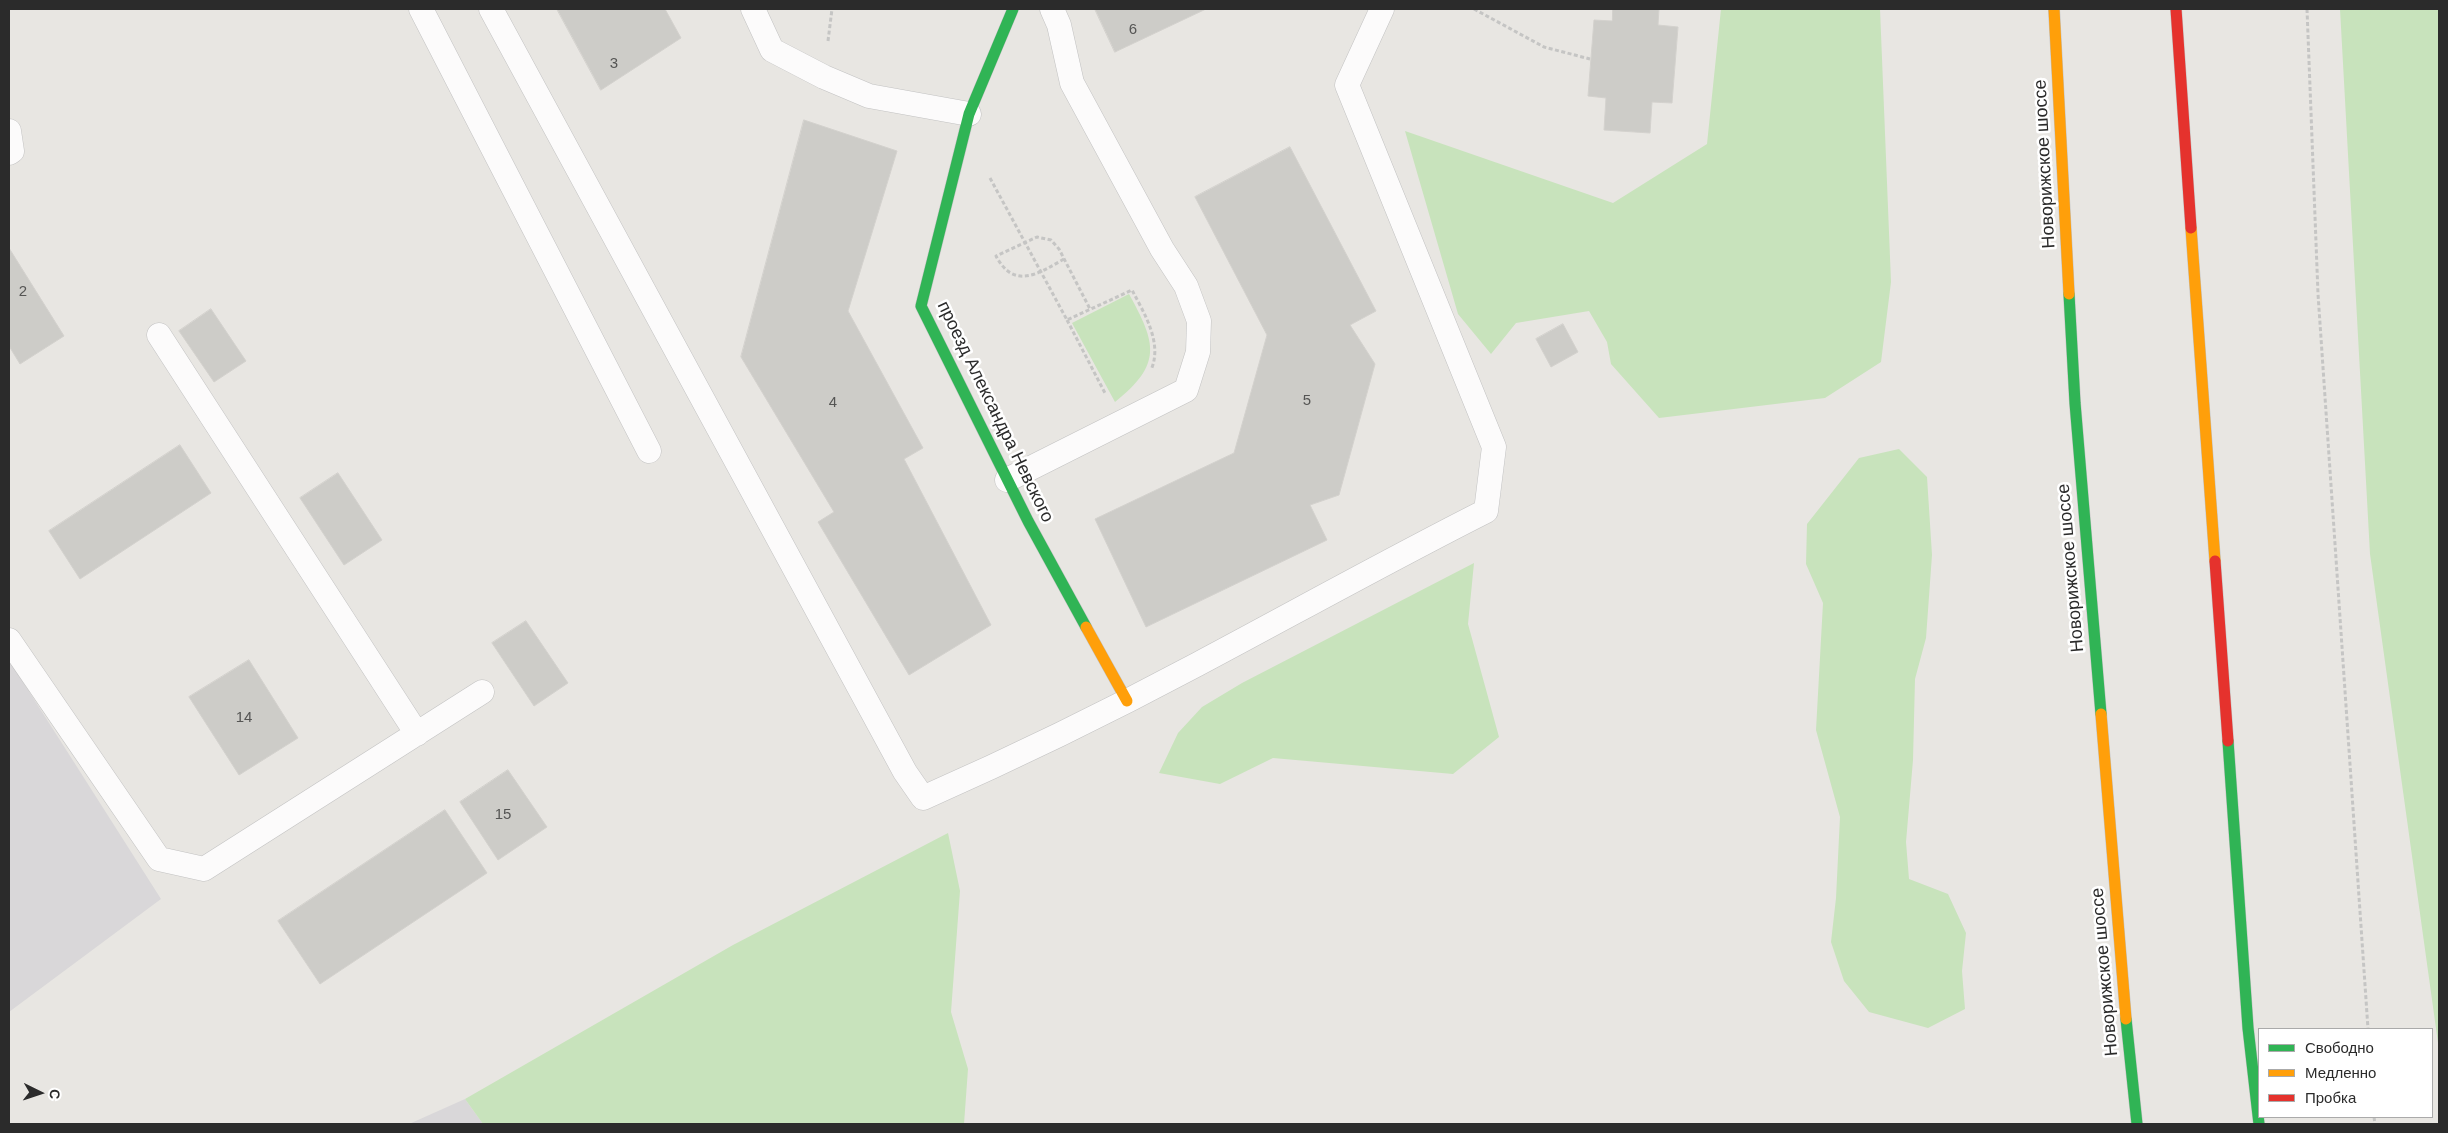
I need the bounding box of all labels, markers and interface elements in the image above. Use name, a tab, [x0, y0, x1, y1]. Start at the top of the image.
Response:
house number: 6	[1129, 21, 1137, 39]
house number: 3	[610, 55, 618, 73]
street label: Новорижское шоссе	[2030, 79, 2060, 249]
house number: 2	[19, 283, 27, 301]
street label: проезд Александра Невского	[932, 298, 1058, 526]
house number: 5	[1303, 392, 1311, 410]
house number: 4	[829, 394, 837, 412]
street label: Новорижское шоссе	[2053, 483, 2089, 653]
house number: 14	[236, 709, 252, 727]
house number: 15	[495, 806, 511, 824]
street label: Новорижское шоссе	[2087, 887, 2123, 1057]
legend	[2258, 1028, 2433, 1118]
text: Свободно	[2305, 1039, 2374, 1056]
text: Медленно	[2305, 1064, 2376, 1081]
north arrow	[15, 1068, 65, 1118]
text: С	[47, 1088, 63, 1100]
text: Пробка	[2305, 1089, 2356, 1106]

